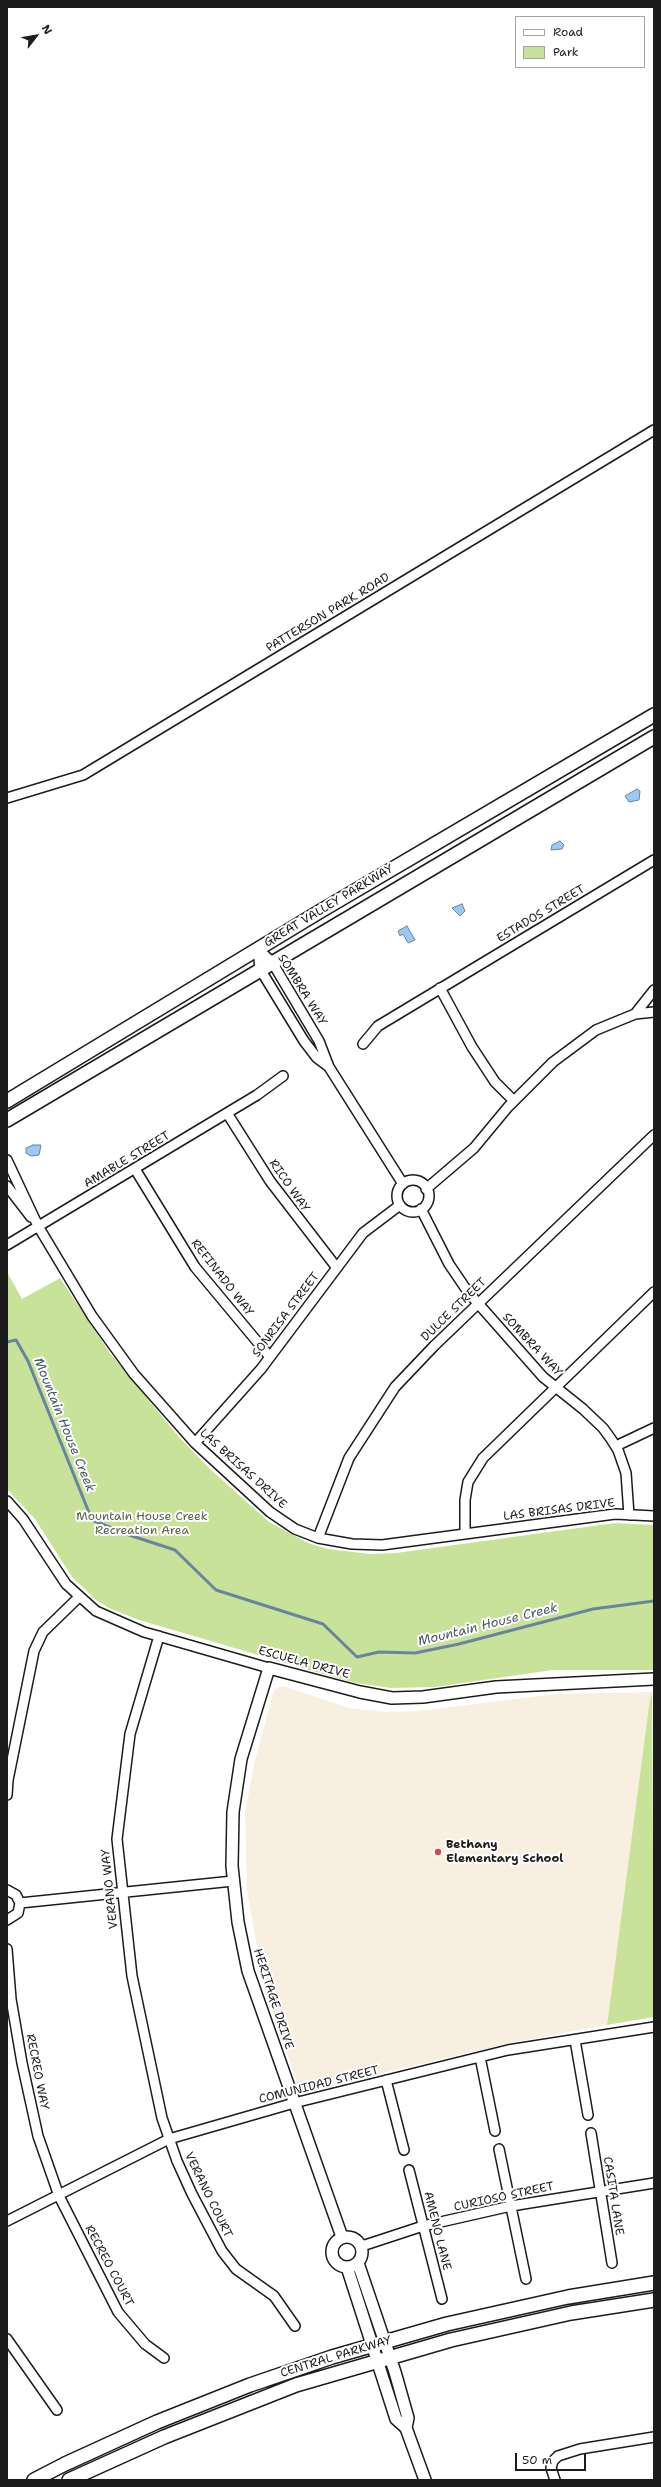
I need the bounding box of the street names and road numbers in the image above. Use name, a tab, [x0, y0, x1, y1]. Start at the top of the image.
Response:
street label: PATTERSON PARK ROAD	[264, 570, 392, 656]
street label: GREAT VALLEY PARKWAY	[262, 862, 396, 950]
street label: ESTADOS STREET	[494, 882, 588, 946]
street label: SOMBRA WAY	[274, 952, 330, 1028]
street label: AMABLE STREET	[81, 1129, 173, 1191]
street label: RICO WAY	[266, 1157, 312, 1215]
street label: REFINADO WAY	[188, 1237, 256, 1319]
street label: SONRISA STREET	[249, 1270, 323, 1360]
street label: DULCE STREET	[418, 1275, 490, 1345]
street label: SOMBRA WAY	[499, 1310, 565, 1380]
street label: LAS BRISAS DRIVE	[196, 1426, 290, 1512]
street label: LAS BRISAS DRIVE	[502, 1496, 616, 1524]
street label: ESCUELA DRIVE	[257, 1644, 351, 1682]
street label: VERANO WAY	[99, 1848, 121, 1930]
street label: HERITAGE DRIVE	[250, 1947, 296, 2051]
street label: RECREO WAY	[23, 2033, 51, 2111]
street label: COMUNIDAD STREET	[257, 2063, 381, 2107]
street label: VERANO COURT	[181, 2150, 235, 2240]
street label: CASITA LANE	[600, 2156, 626, 2236]
street label: CURIOSO STREET	[453, 2179, 555, 2215]
street label: AMENO LANE	[420, 2190, 454, 2272]
street label: RECREO COURT	[82, 2223, 136, 2309]
street label: CENTRAL PARKWAY	[279, 2333, 393, 2381]

